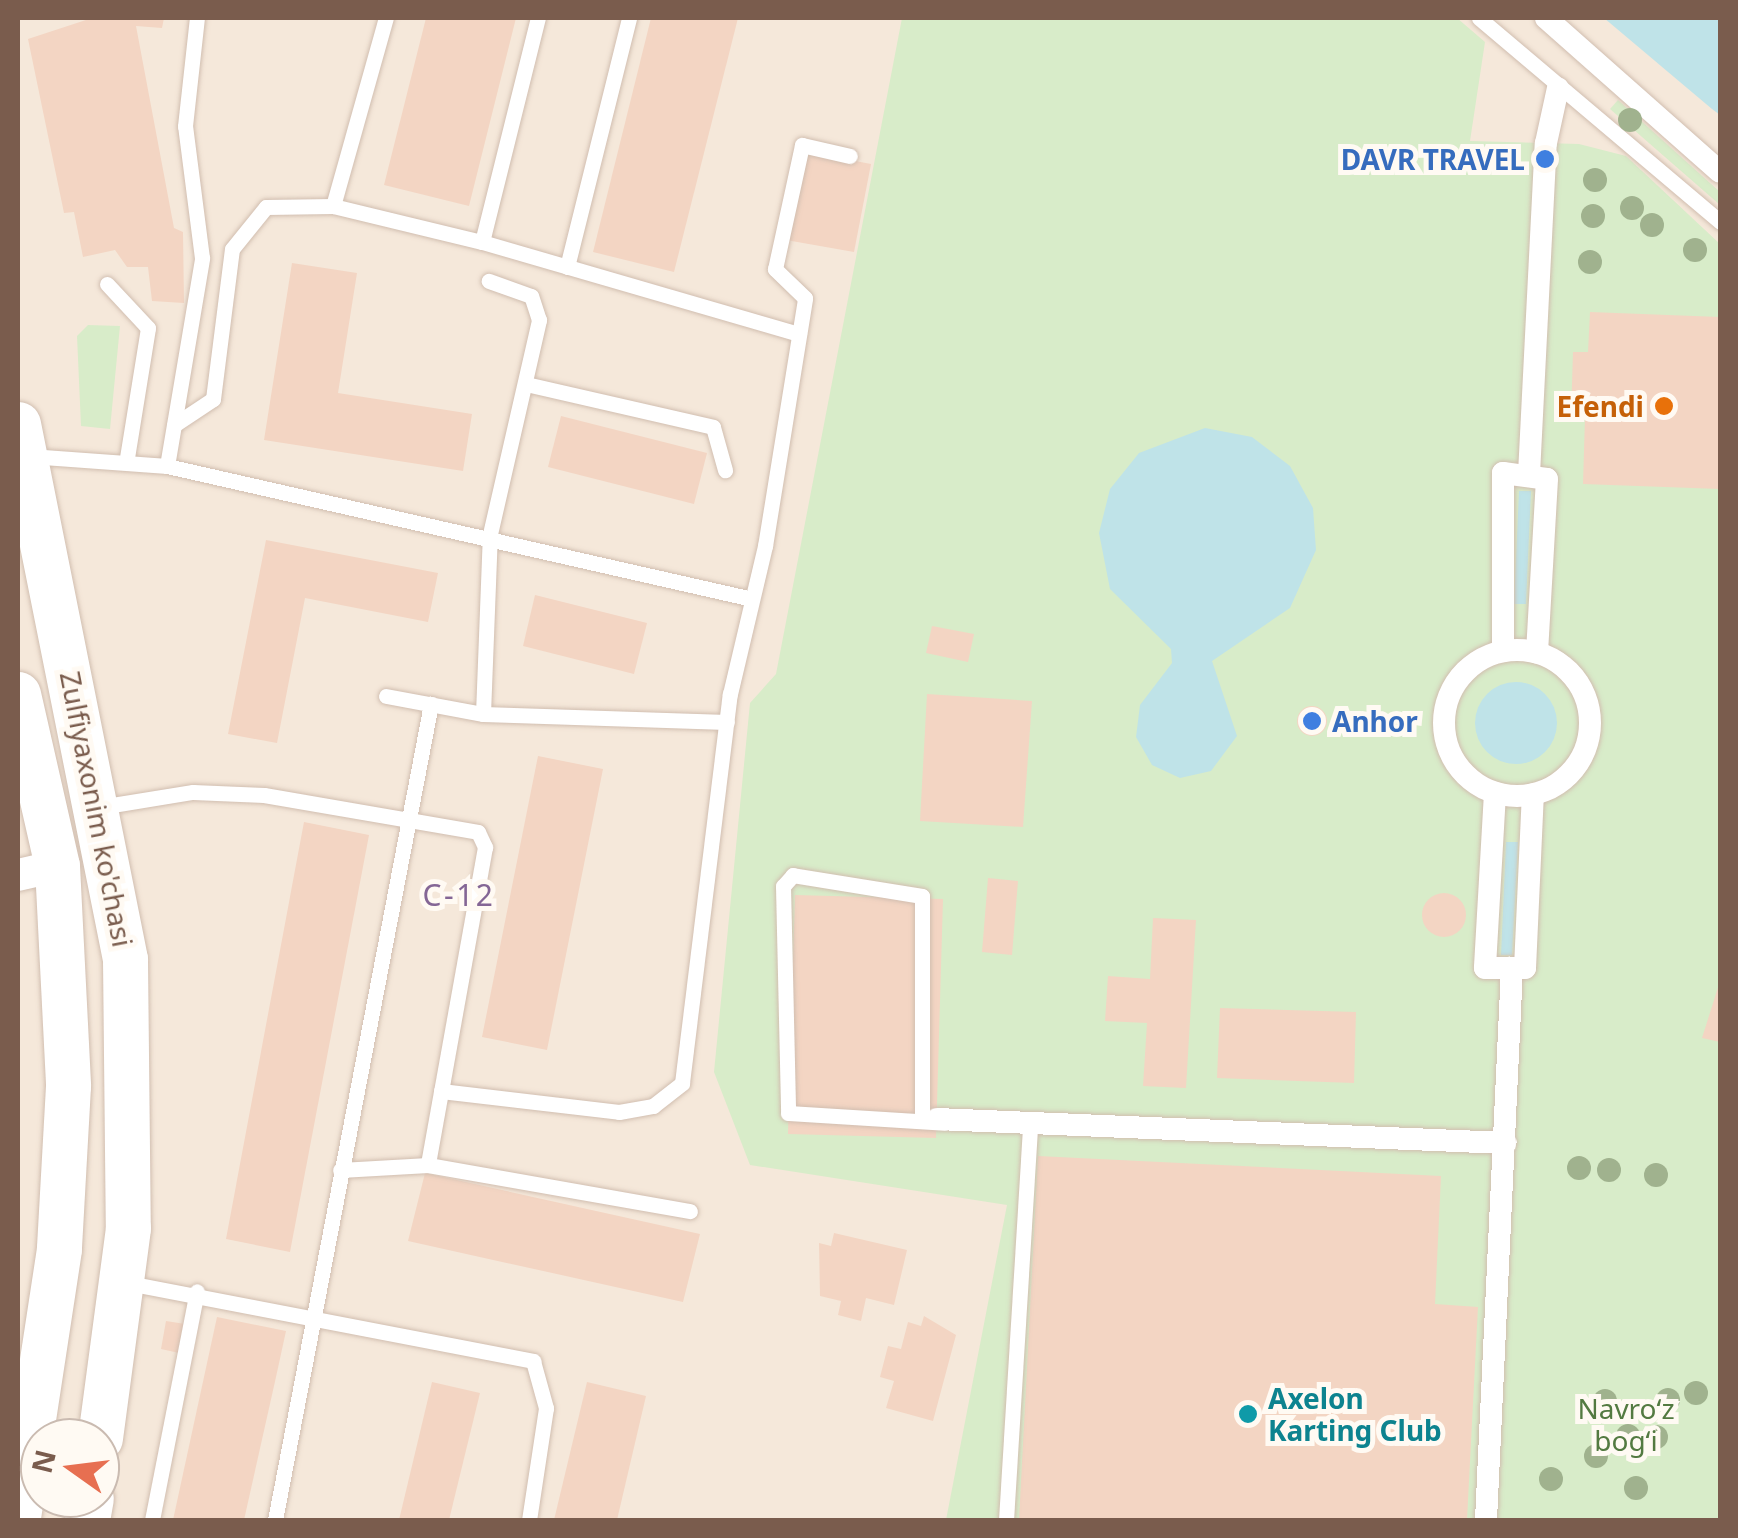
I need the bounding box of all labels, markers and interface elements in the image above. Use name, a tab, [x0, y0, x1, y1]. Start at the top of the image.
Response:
place label: DAVR TRAVEL	[1341, 142, 1525, 176]
marker: DAVR TRAVEL	[1534, 148, 1556, 170]
place label: Efendi	[1557, 389, 1644, 423]
marker: Efendi	[1653, 395, 1675, 417]
street label: Zulfiyaxonim ko'chasi	[54, 668, 140, 950]
place label: Anhor	[1332, 704, 1418, 738]
marker: Anhor	[1301, 710, 1323, 732]
district label: C-12	[423, 877, 495, 913]
place label: Axelon Karting Club	[1268, 1381, 1442, 1447]
park label: Navroʻz bogʻi	[1577, 1391, 1675, 1457]
marker: Axelon Karting Club	[1237, 1403, 1259, 1425]
north arrow	[20, 1418, 120, 1518]
text: N	[22, 1446, 64, 1477]

